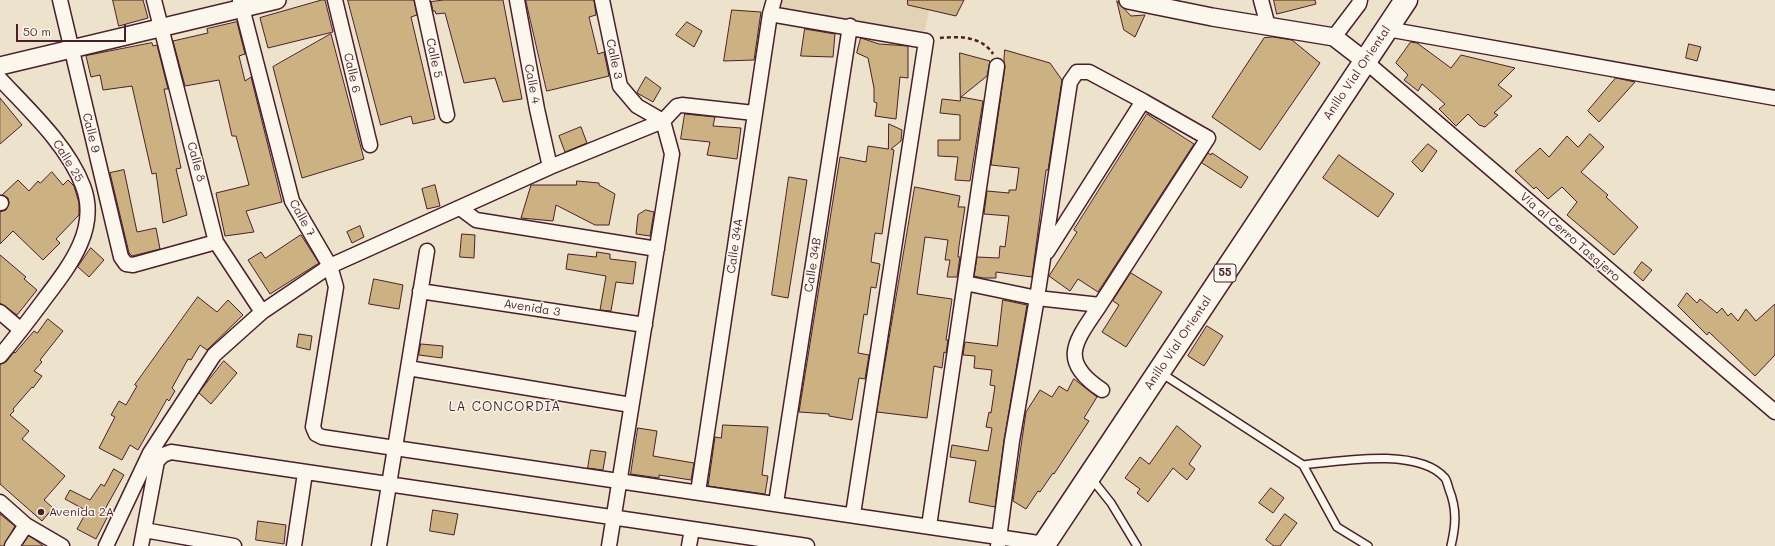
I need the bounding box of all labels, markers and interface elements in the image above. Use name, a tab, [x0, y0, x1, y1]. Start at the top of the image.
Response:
scale bar	[18, 16, 128, 42]
text: 50 m	[23, 23, 51, 39]
street label: Anillo Vial Oriental	[1320, 23, 1394, 123]
street label: Calle 5	[423, 37, 445, 79]
street label: Calle 3	[603, 38, 625, 80]
street label: Calle 6	[340, 52, 364, 94]
street label: Calle 4	[521, 63, 543, 105]
street label: Calle 9	[79, 112, 103, 154]
street label: Calle 25	[49, 137, 87, 185]
street label: Calle 8	[184, 141, 208, 183]
street label: Vía al Cerro Tasajero	[1517, 190, 1623, 284]
street label: Calle 7	[286, 197, 318, 239]
street label: Calle 34A	[724, 217, 746, 275]
street label: Calle 34B	[802, 237, 824, 293]
road number: 55	[1214, 264, 1236, 282]
street label: Anillo Vial Oriental	[1141, 293, 1215, 393]
street label: Avenida 3	[503, 296, 561, 320]
district label: LA CONCORDIA	[449, 399, 561, 415]
place label: Avenida 2A	[49, 505, 114, 519]
marker: Avenida 2A	[36, 507, 46, 517]

